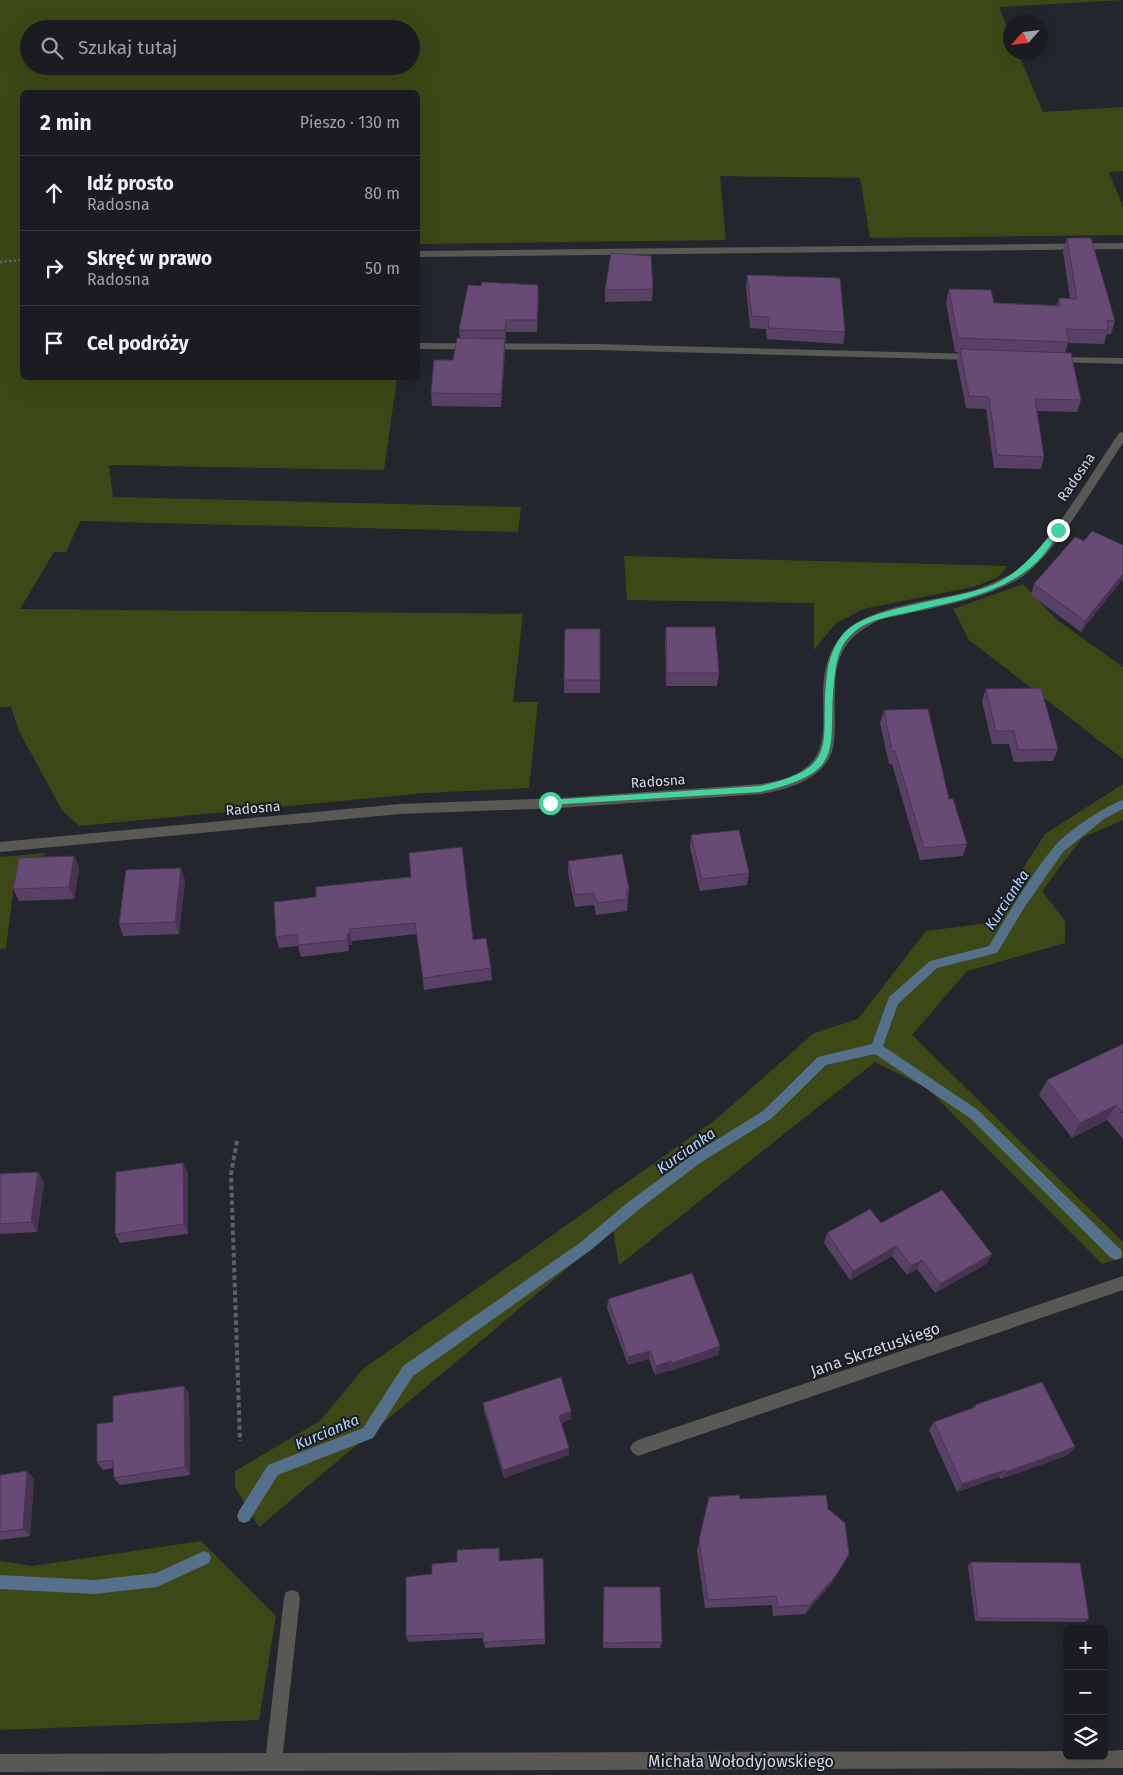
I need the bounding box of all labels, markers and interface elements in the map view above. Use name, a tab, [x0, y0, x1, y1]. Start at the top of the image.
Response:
north arrow	[1003, 15, 1048, 60]
search box	[20, 20, 420, 75]
icon: search	[38, 34, 66, 62]
text: Szukaj tutaj	[78, 36, 177, 59]
text: 2 min	[40, 110, 92, 136]
text: Pieszo · 130 m	[300, 113, 400, 132]
text: Idź prosto	[87, 172, 174, 195]
icon: ahead	[40, 179, 68, 207]
text: 80 m	[364, 184, 400, 203]
text: Radosna	[87, 195, 150, 214]
text: Skręć w prawo	[87, 247, 212, 270]
icon: right	[40, 254, 68, 282]
text: 50 m	[365, 259, 400, 278]
text: Radosna	[87, 270, 150, 289]
icon: arrive	[40, 329, 68, 357]
text: Cel podróży	[87, 332, 189, 355]
street label: Radosna	[1054, 450, 1099, 505]
route end	[1047, 519, 1070, 542]
street label: Radosna	[630, 771, 686, 792]
route start	[539, 792, 562, 815]
street label: Radosna	[225, 798, 281, 819]
water label: Kurcianka	[981, 867, 1033, 933]
water label: Kurcianka	[653, 1124, 719, 1178]
street label: Jana Skrzetuskiego	[808, 1318, 942, 1381]
water label: Kurcianka	[292, 1410, 362, 1454]
map controls	[1063, 1625, 1108, 1760]
button: +	[1063, 1625, 1108, 1670]
button: −	[1063, 1670, 1108, 1715]
button: layers	[1063, 1715, 1108, 1760]
street label: Michała Wołodyjowskiego	[648, 1752, 834, 1771]

